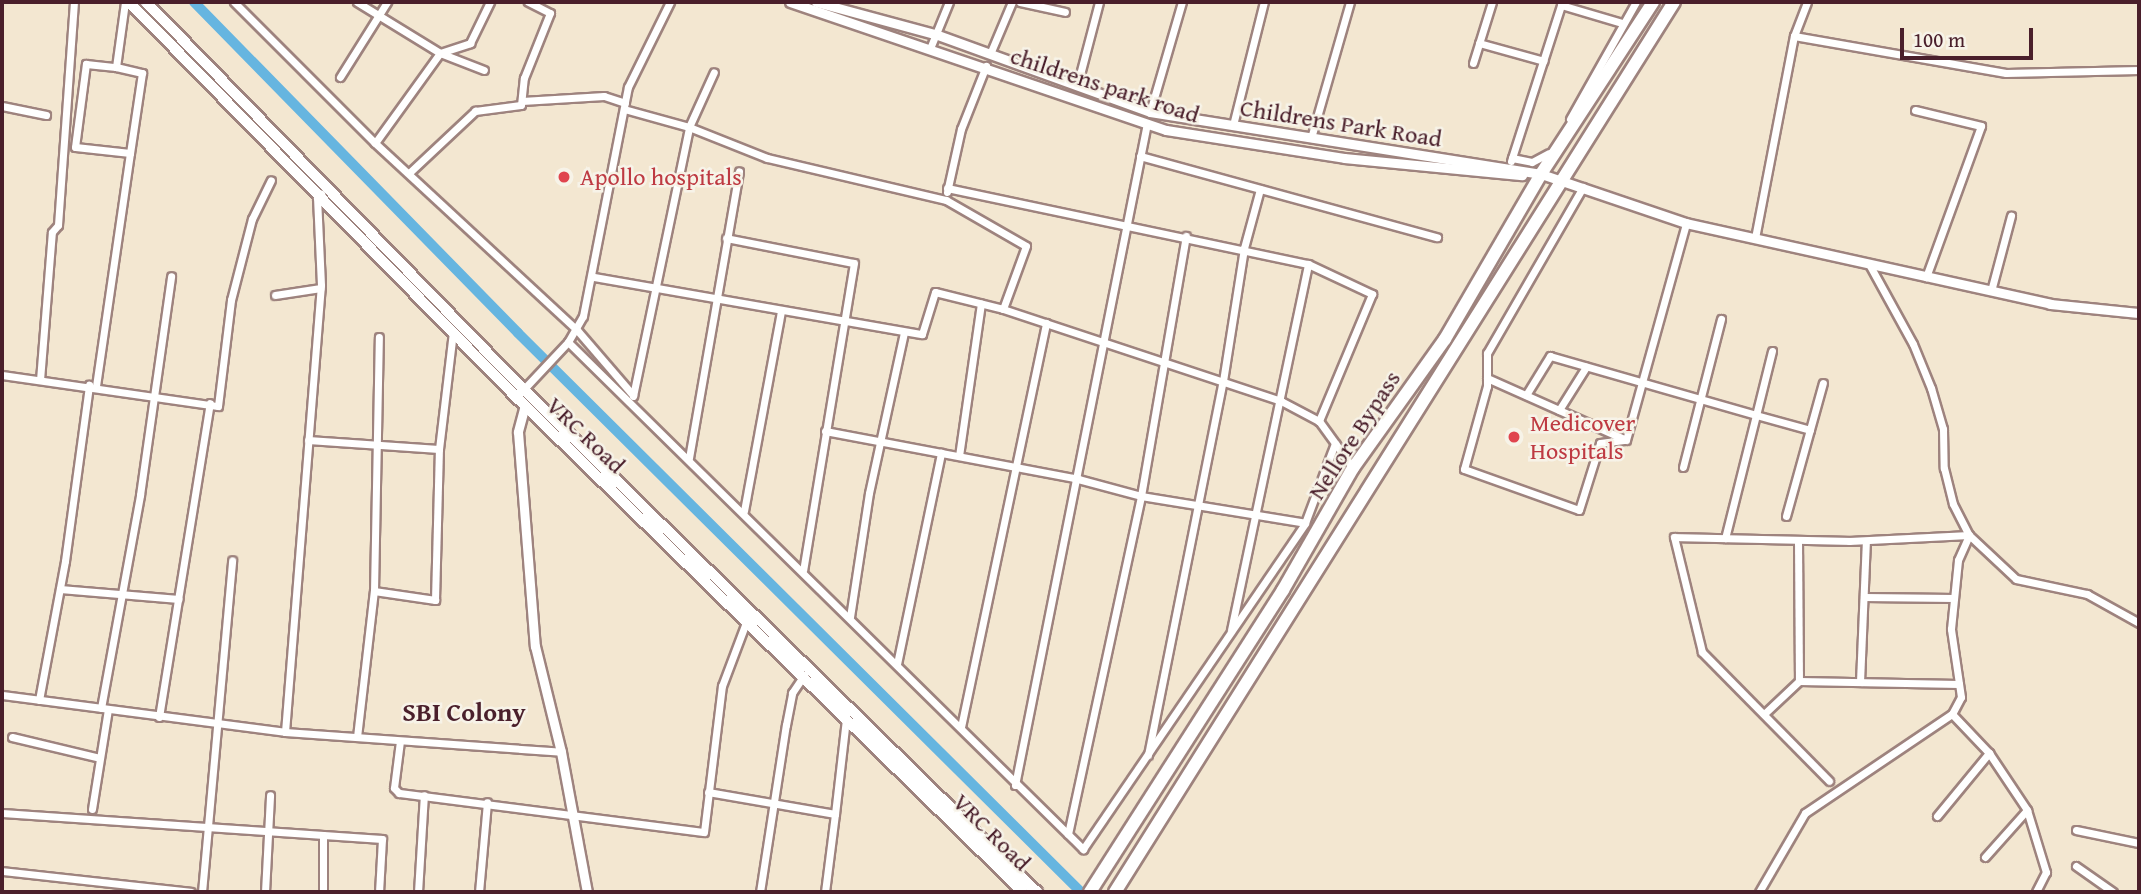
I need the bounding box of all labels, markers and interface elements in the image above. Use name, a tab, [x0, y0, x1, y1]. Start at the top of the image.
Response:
scale bar	[1903, 14, 2036, 58]
text: 100 m	[1913, 24, 1965, 55]
street label: childrens park road	[1007, 41, 1203, 129]
street label: Childrens Park Road	[1238, 93, 1444, 153]
place label: Apollo hospitals	[580, 163, 742, 191]
marker: Apollo hospitals	[554, 167, 574, 187]
street label: Nellore Bypass	[1302, 365, 1406, 505]
street label: VRC Road	[541, 391, 631, 479]
place label: Medicover Hospitals	[1530, 409, 1635, 465]
marker: Medicover Hospitals	[1504, 427, 1524, 447]
district label: SBI Colony	[402, 696, 526, 728]
street label: VRC Road	[947, 787, 1037, 877]

